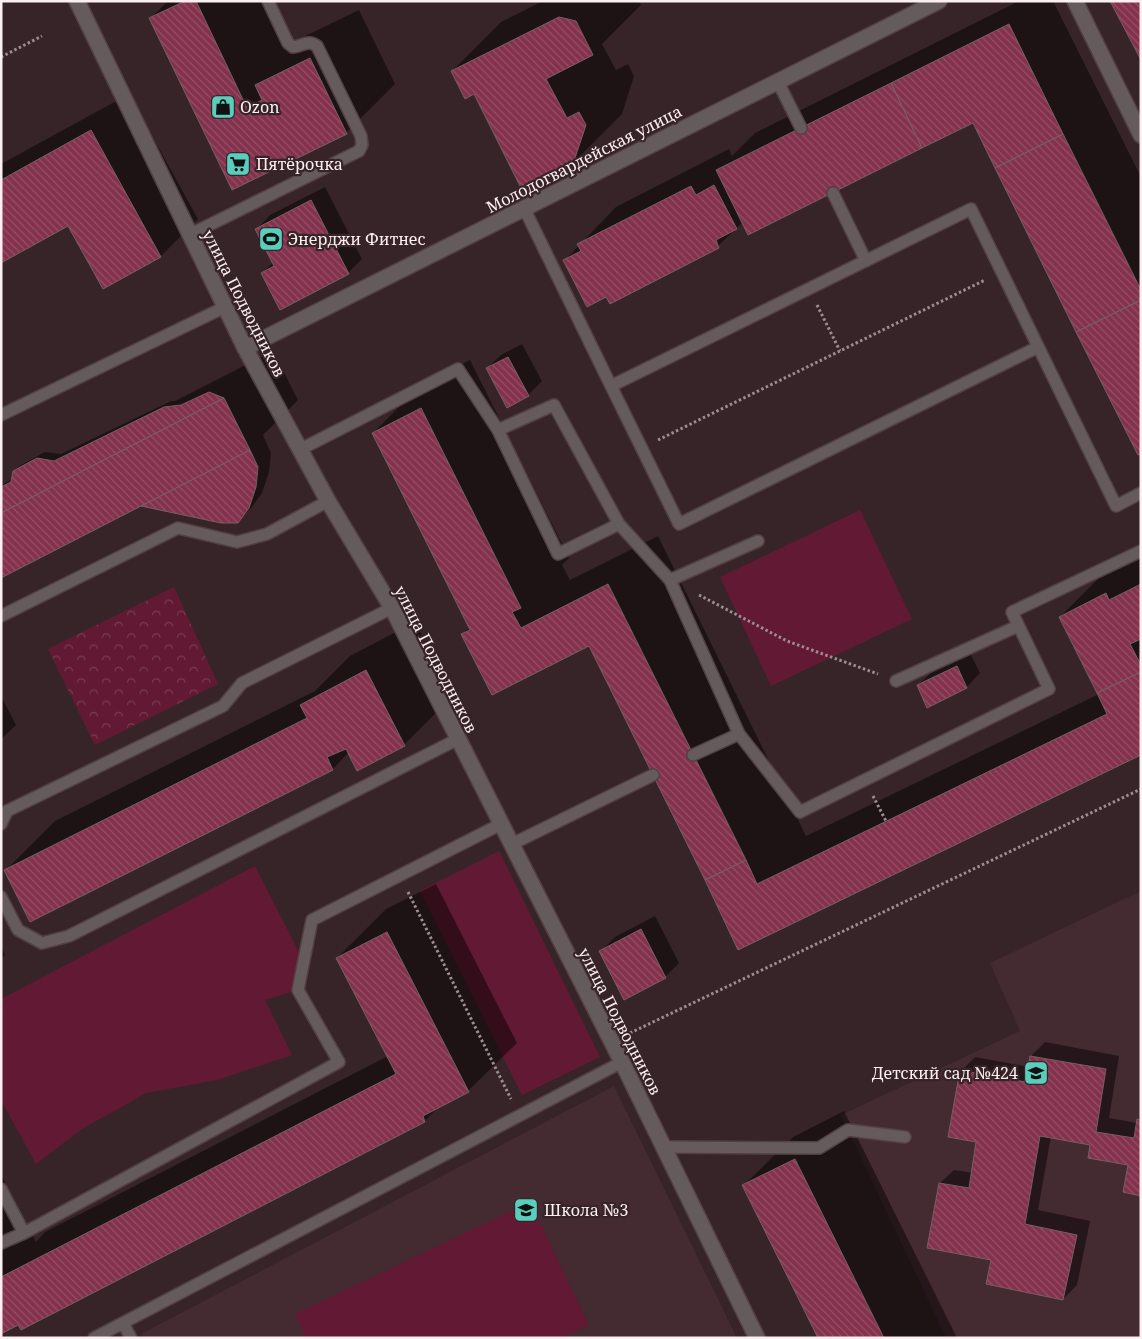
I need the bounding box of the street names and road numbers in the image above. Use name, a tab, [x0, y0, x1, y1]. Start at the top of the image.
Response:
street label: Молодогвардейская улица	[482, 100, 686, 218]
street label: улица Подводников	[197, 226, 291, 380]
street label: улица Подводников	[389, 582, 483, 736]
street label: улица Подводников	[573, 944, 667, 1098]

